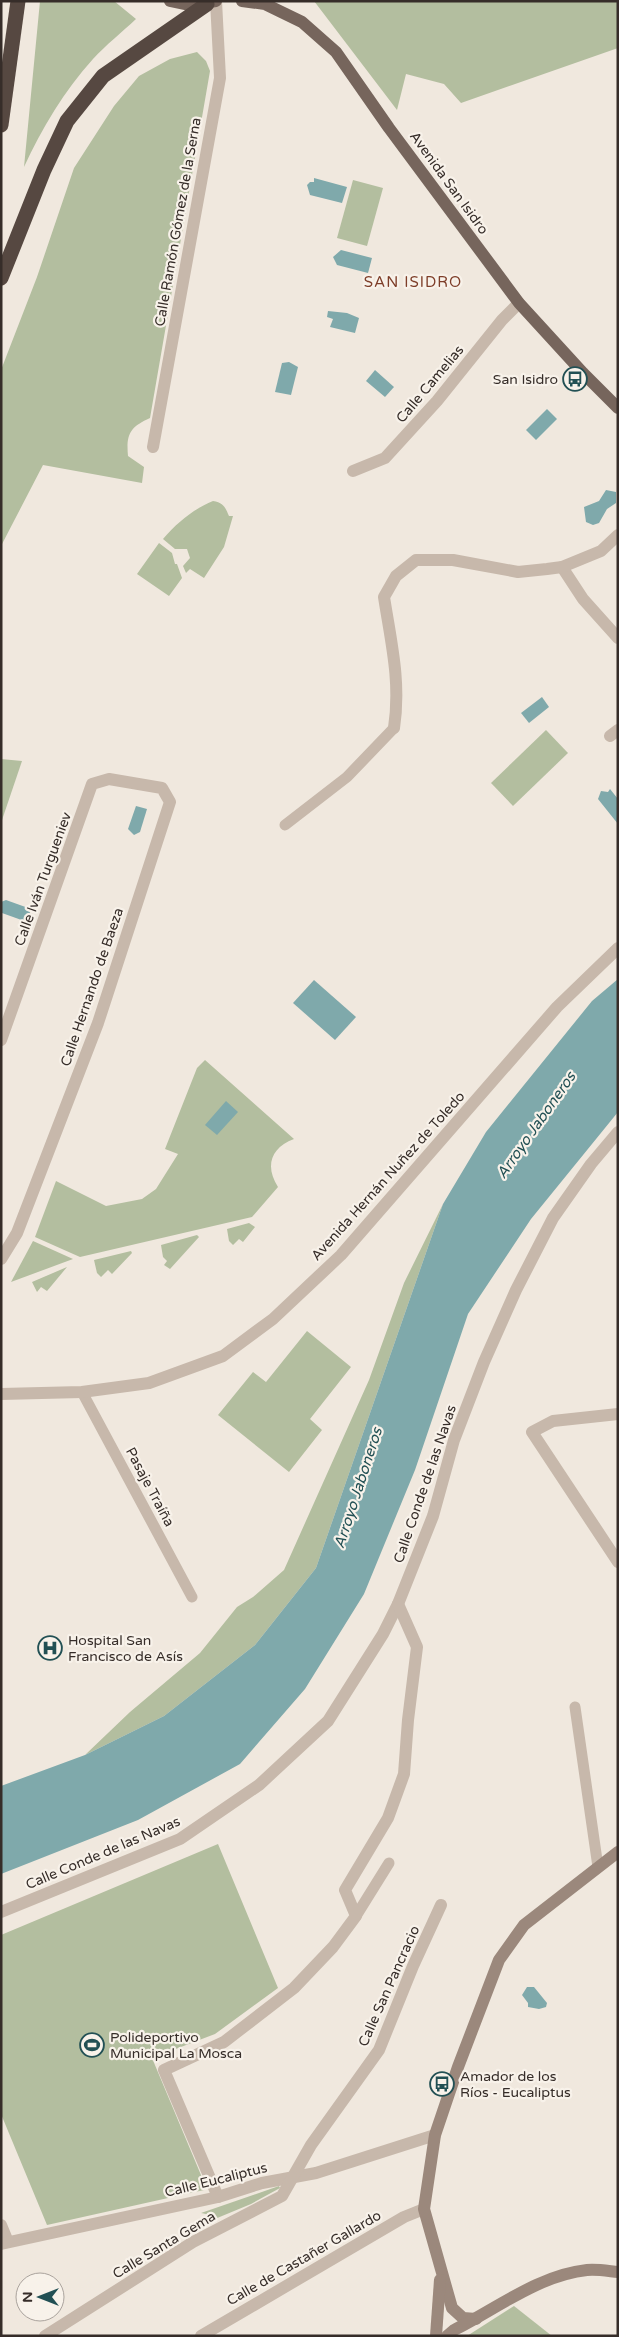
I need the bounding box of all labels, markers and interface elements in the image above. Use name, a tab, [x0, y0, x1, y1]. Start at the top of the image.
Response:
street label: Calle Ramón Gómez de la Serna	[151, 116, 205, 328]
street label: Avenida San Isidro	[406, 128, 492, 238]
district label: SAN ISIDRO	[364, 273, 462, 291]
street label: Calle Camelias	[393, 342, 468, 426]
bus stop icon: San Isidro	[562, 366, 588, 392]
place label: San Isidro	[493, 371, 558, 388]
street label: Calle Iván Turgueniev	[11, 809, 75, 948]
street label: Calle Hernando de Baeza	[57, 906, 127, 1068]
water label: Arroyo Jaboneros	[493, 1067, 580, 1182]
street label: Avenida Hernán Nuñez de Toledo	[308, 1088, 468, 1264]
street label: Calle Conde de las Navas	[390, 1402, 460, 1565]
water label: Arroyo Jaboneros	[330, 1424, 387, 1551]
street label: Pasaje Traíña	[122, 1444, 178, 1530]
place label: Hospital San Francisco de Asís	[68, 1632, 183, 1665]
hospital icon: Hospital San Francisco de Asís	[37, 1635, 63, 1661]
street label: Calle Conde de las Navas	[23, 1813, 183, 1893]
street label: Calle San Pancracio	[355, 1923, 423, 2049]
place label: Polideportivo Municipal La Mosca	[110, 2029, 242, 2062]
sports icon: Polideportivo Municipal La Mosca	[79, 2032, 105, 2058]
place label: Amador de los Ríos - Eucaliptus	[460, 2068, 571, 2101]
bus stop icon: Amador de los Ríos - Eucaliptus	[429, 2071, 455, 2097]
street label: Calle Eucaliptus	[163, 2159, 269, 2201]
street label: Calle de Castañer Gallardo	[224, 2207, 384, 2309]
street label: Calle Santa Gema	[109, 2208, 219, 2282]
north arrow	[15, 2272, 65, 2322]
text: N	[19, 2291, 36, 2303]

